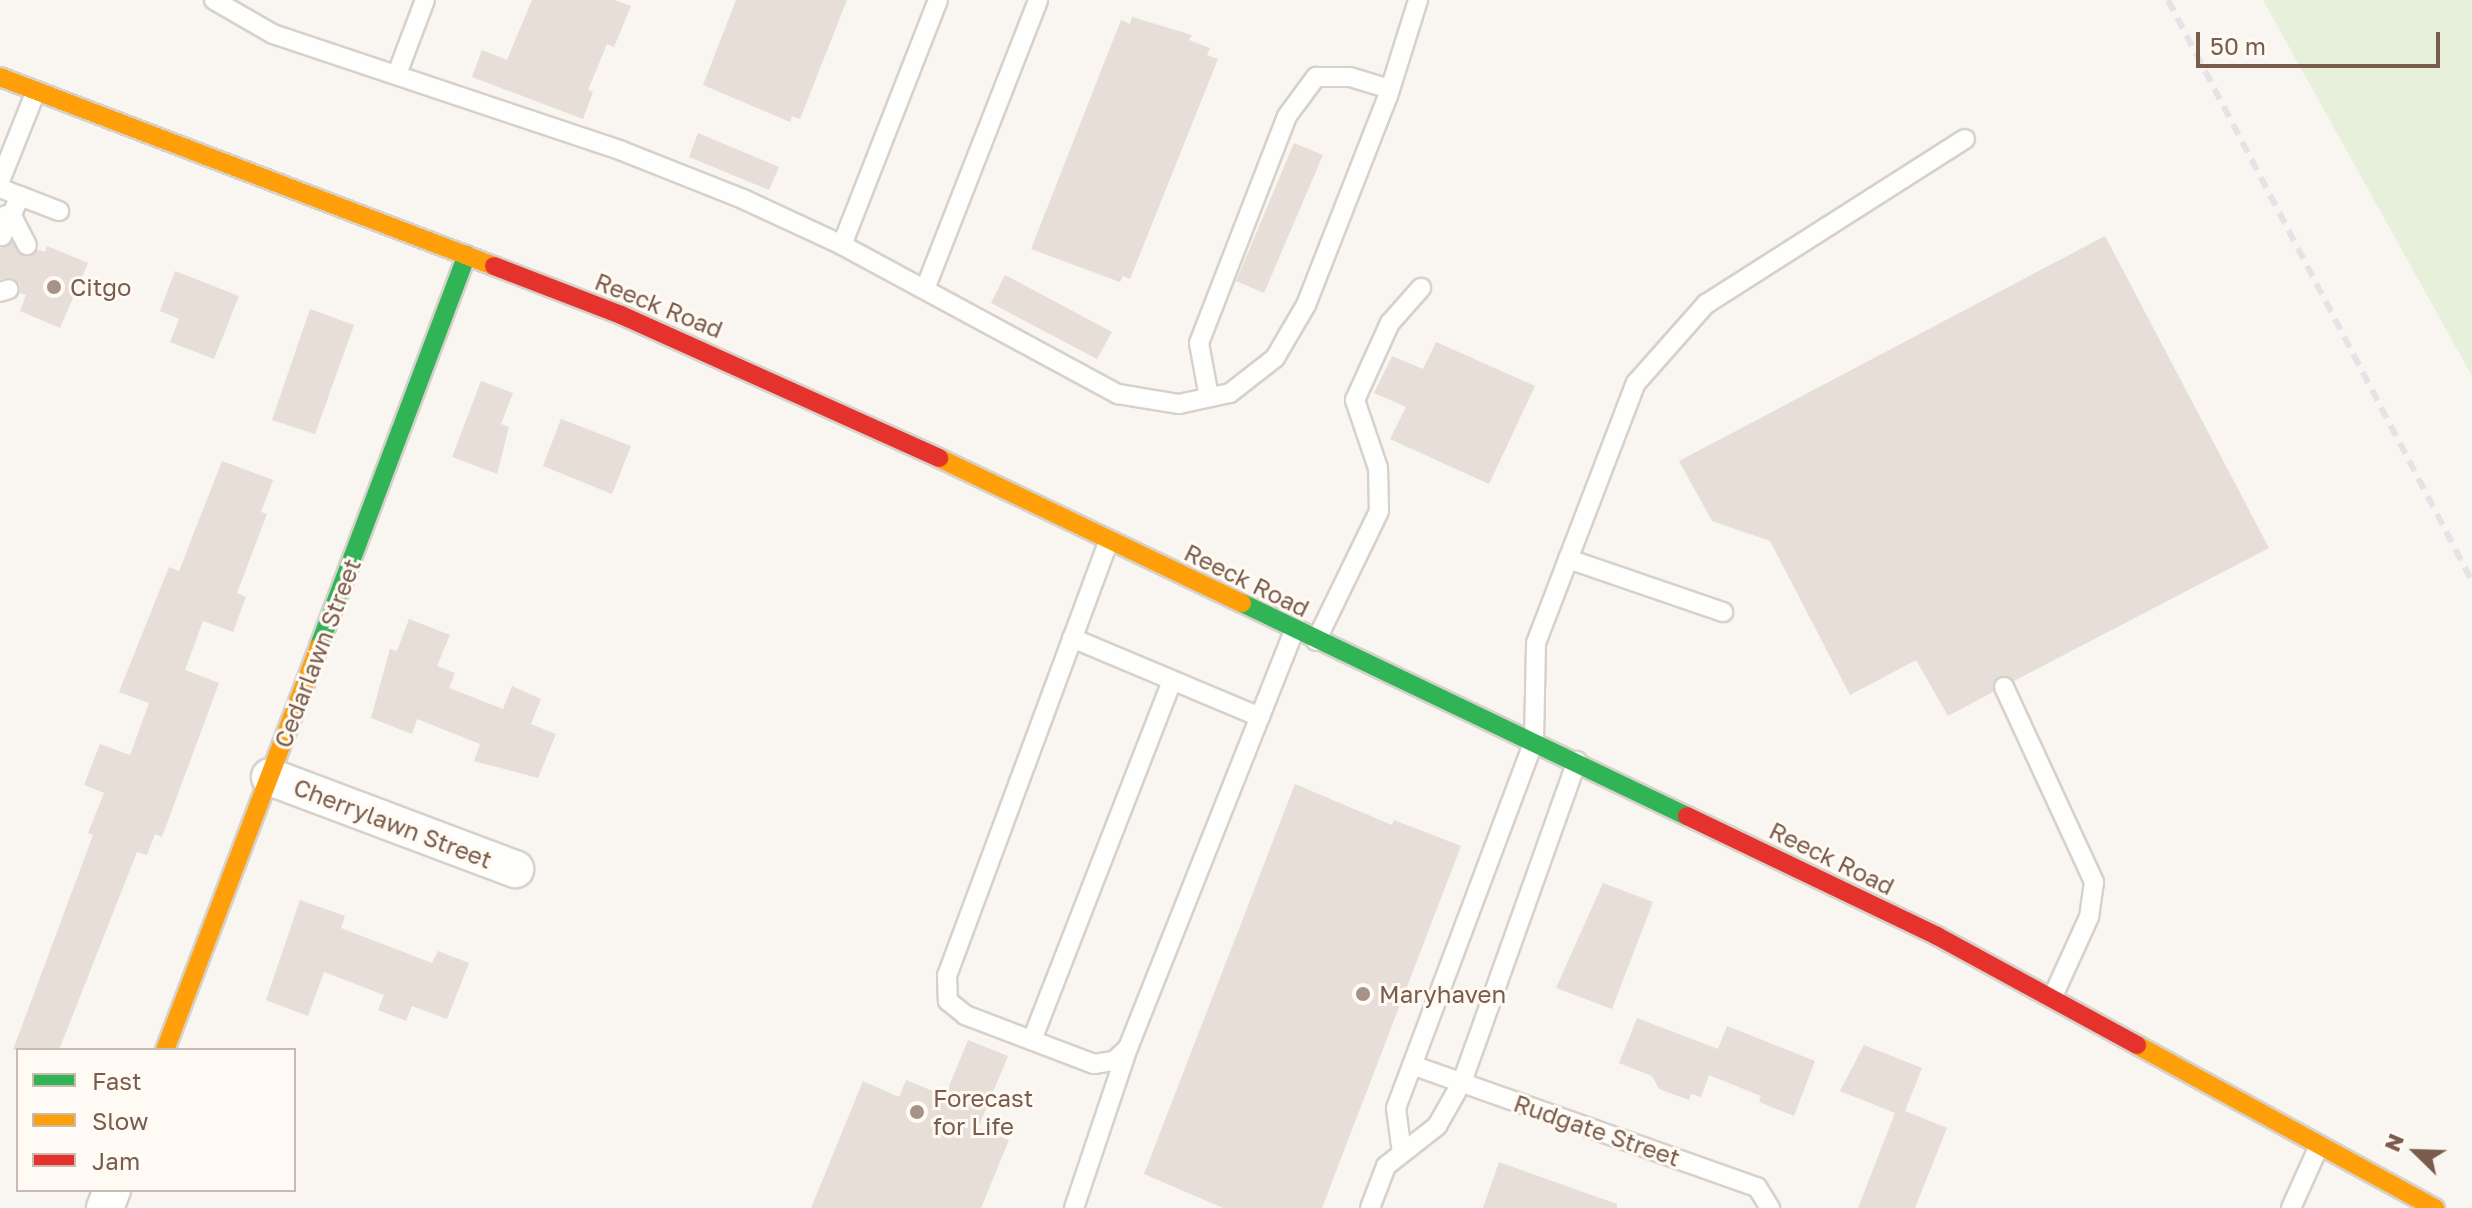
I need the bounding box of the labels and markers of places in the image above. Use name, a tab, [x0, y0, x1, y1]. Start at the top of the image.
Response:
place label: Citgo	[70, 273, 132, 301]
marker: Citgo	[45, 278, 63, 296]
place label: Maryhaven	[1379, 980, 1506, 1008]
marker: Maryhaven	[1354, 985, 1372, 1003]
place label: Forecast for Life	[933, 1084, 1033, 1140]
marker: Forecast for Life	[908, 1103, 926, 1121]

